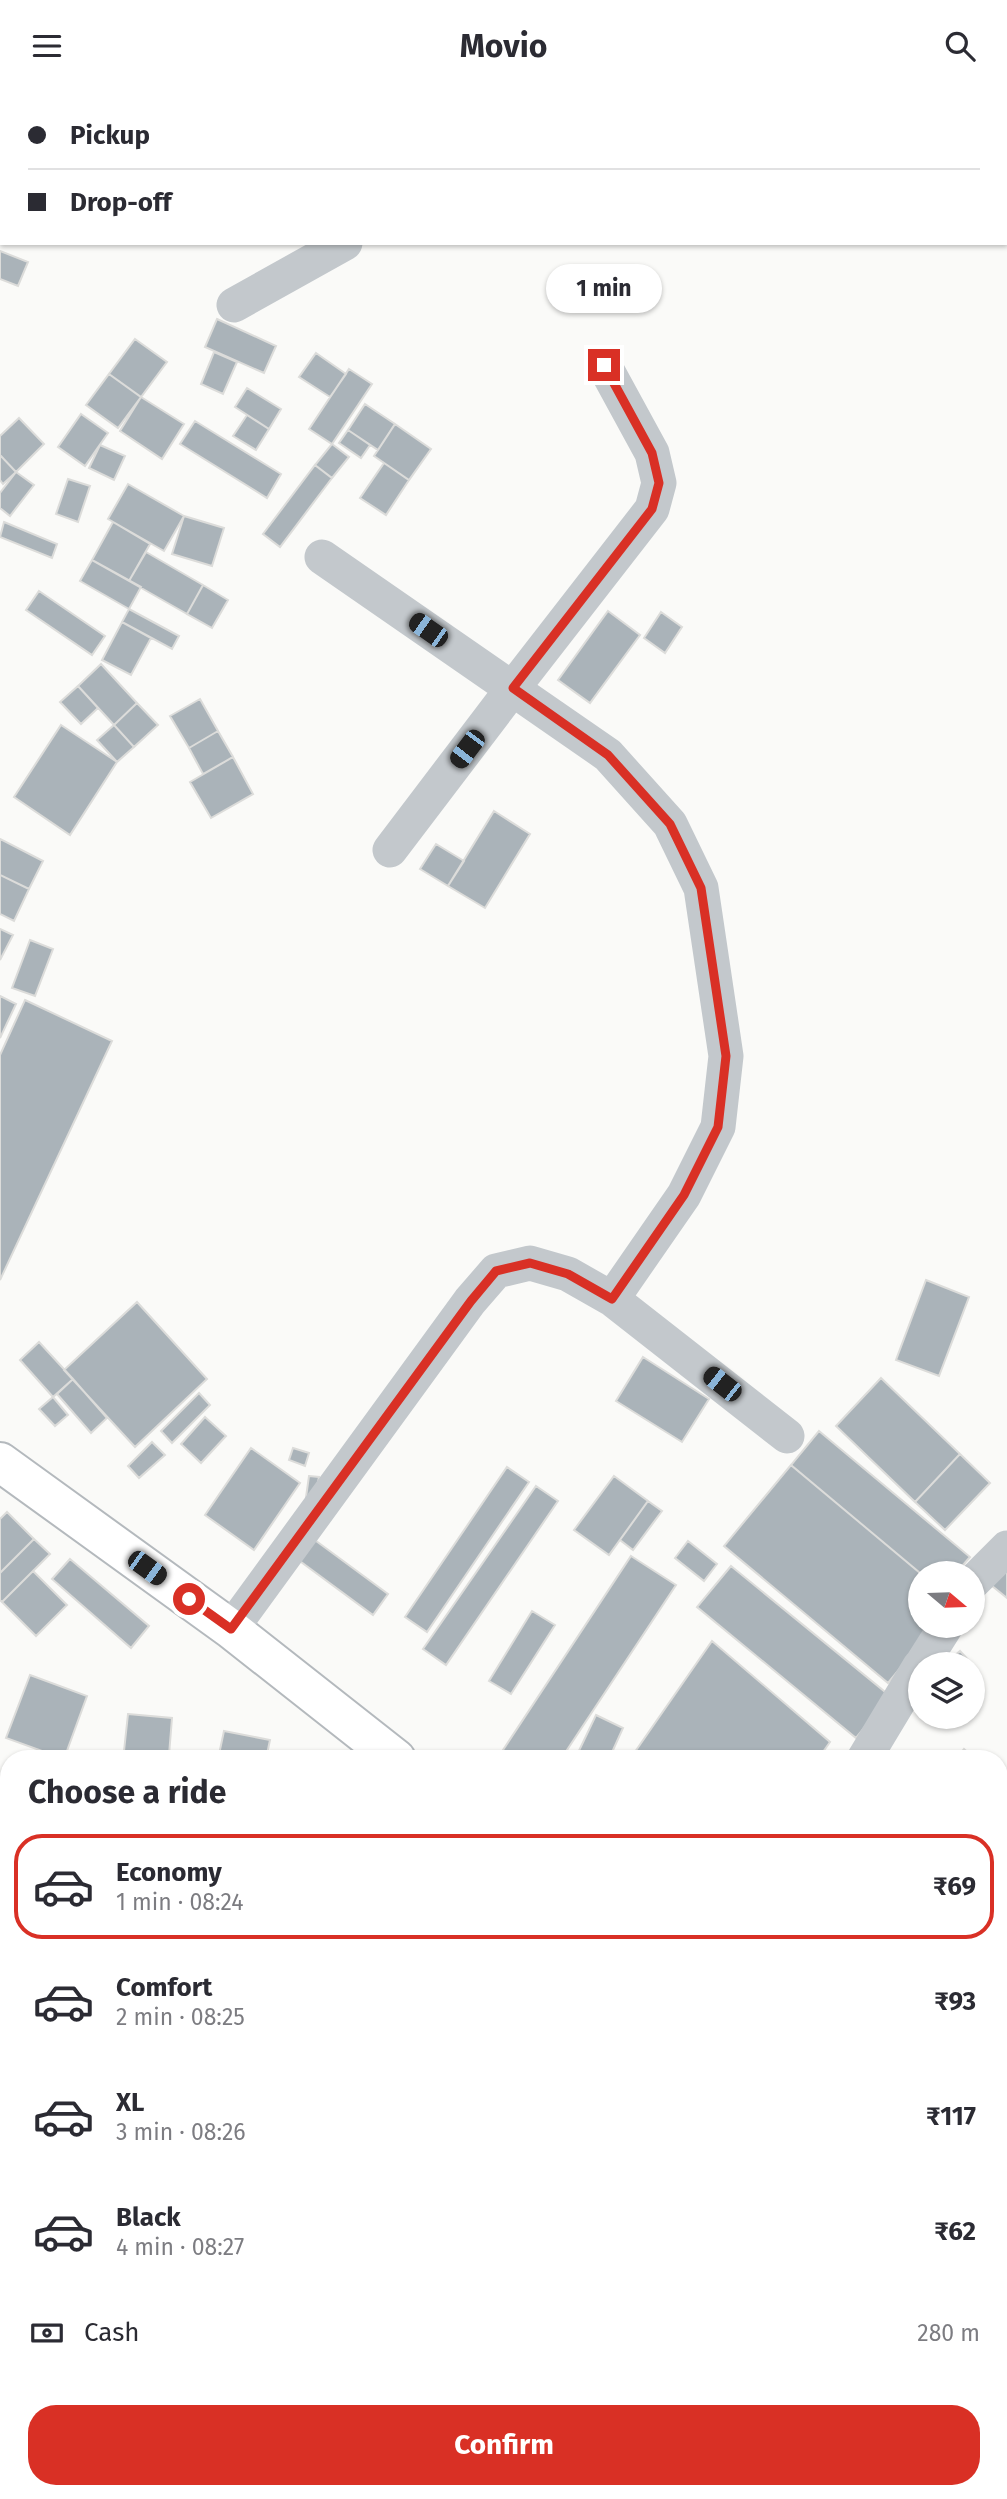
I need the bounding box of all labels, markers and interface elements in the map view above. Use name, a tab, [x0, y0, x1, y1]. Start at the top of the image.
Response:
icon: menu	[28, 27, 66, 65]
text: Movio	[460, 27, 547, 65]
icon: search	[941, 27, 979, 65]
text: Pickup	[70, 120, 150, 151]
text: Drop-off	[70, 187, 172, 218]
callout: 1 min	[546, 264, 662, 313]
text: 1 min	[576, 274, 632, 302]
route end	[588, 349, 620, 381]
car	[405, 609, 452, 651]
car	[446, 726, 489, 772]
car	[699, 1363, 746, 1405]
car	[124, 1547, 171, 1589]
north arrow	[908, 1561, 985, 1638]
map controls	[908, 1561, 985, 1729]
route start	[173, 1583, 205, 1615]
button: layers	[908, 1652, 985, 1729]
text: Choose a ride	[28, 1773, 226, 1811]
icon: car	[32, 1855, 95, 1918]
text: Economy	[116, 1857, 222, 1888]
text: ₹69	[933, 1871, 976, 1902]
text: 1 min · 08:24	[116, 1888, 243, 1916]
icon: car	[32, 1970, 95, 2033]
text: Comfort	[116, 1972, 212, 2003]
text: ₹93	[934, 1986, 976, 2017]
text: 2 min · 08:25	[116, 2003, 245, 2031]
icon: car	[32, 2085, 95, 2148]
text: XL	[116, 2087, 144, 2118]
text: ₹117	[926, 2101, 976, 2132]
text: 3 min · 08:26	[116, 2118, 246, 2146]
icon: car	[32, 2200, 95, 2263]
text: Black	[116, 2202, 181, 2233]
text: ₹62	[934, 2216, 976, 2247]
text: 4 min · 08:27	[116, 2233, 244, 2261]
icon: cash	[28, 2314, 66, 2352]
text: Cash	[84, 2317, 140, 2348]
text: 280 m	[917, 2319, 980, 2347]
button: Confirm	[28, 2405, 980, 2485]

